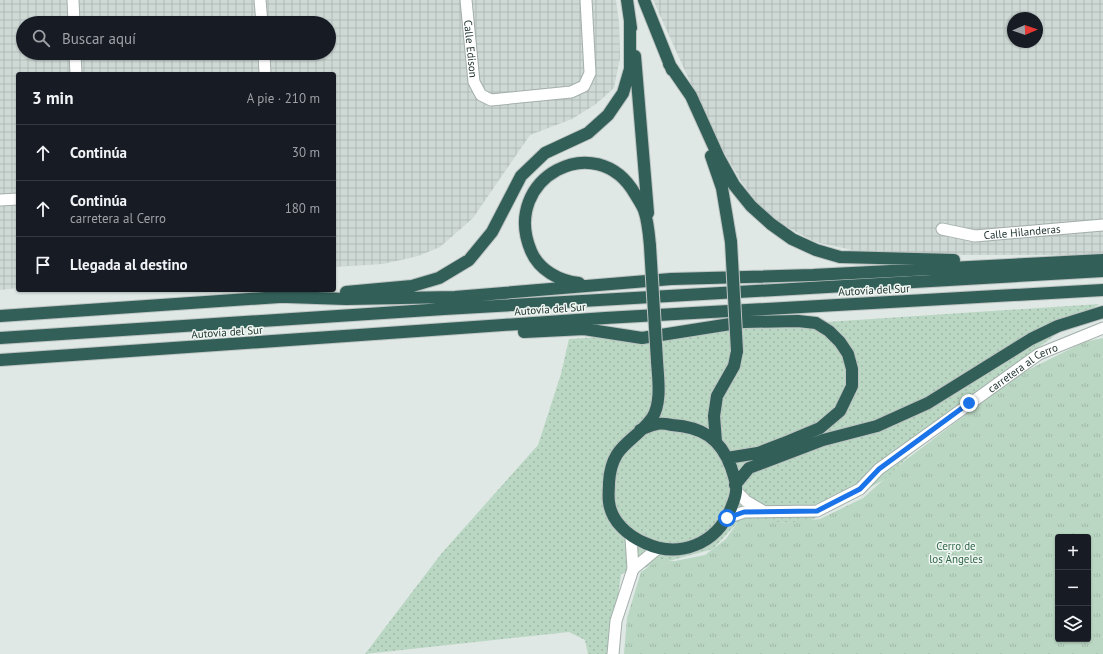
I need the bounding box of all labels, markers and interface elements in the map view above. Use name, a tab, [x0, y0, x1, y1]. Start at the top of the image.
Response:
north arrow	[1007, 12, 1043, 48]
search box	[16, 16, 336, 60]
street label: Calle Edison	[461, 19, 481, 78]
icon: search	[30, 27, 52, 49]
text: Buscar aquí	[62, 29, 136, 48]
text: 3 min	[32, 87, 73, 109]
text: A pie · 210 m	[247, 90, 320, 107]
icon: ahead	[32, 142, 54, 164]
text: Continúa	[70, 143, 127, 162]
text: 30 m	[292, 144, 320, 161]
text: Continúa	[70, 191, 127, 210]
icon: ahead	[32, 198, 54, 220]
text: 180 m	[285, 200, 320, 217]
text: carretera al Cerro	[70, 210, 166, 227]
street label: Calle Hilanderas	[983, 222, 1061, 242]
icon: arrive	[32, 254, 54, 276]
text: Llegada al destino	[70, 255, 188, 274]
street label: Autovía del Sur	[838, 281, 910, 299]
street label: Autovía del Sur	[514, 300, 586, 318]
street label: Autovía del Sur	[191, 323, 263, 341]
street label: carretera al Cerro	[985, 340, 1060, 396]
route end	[960, 394, 978, 412]
route start	[718, 509, 736, 527]
map controls	[1055, 534, 1091, 642]
button: +	[1055, 534, 1091, 570]
park label: Cerro de los Ángeles	[929, 539, 983, 566]
button: −	[1055, 570, 1091, 606]
button: layers	[1055, 606, 1091, 642]

